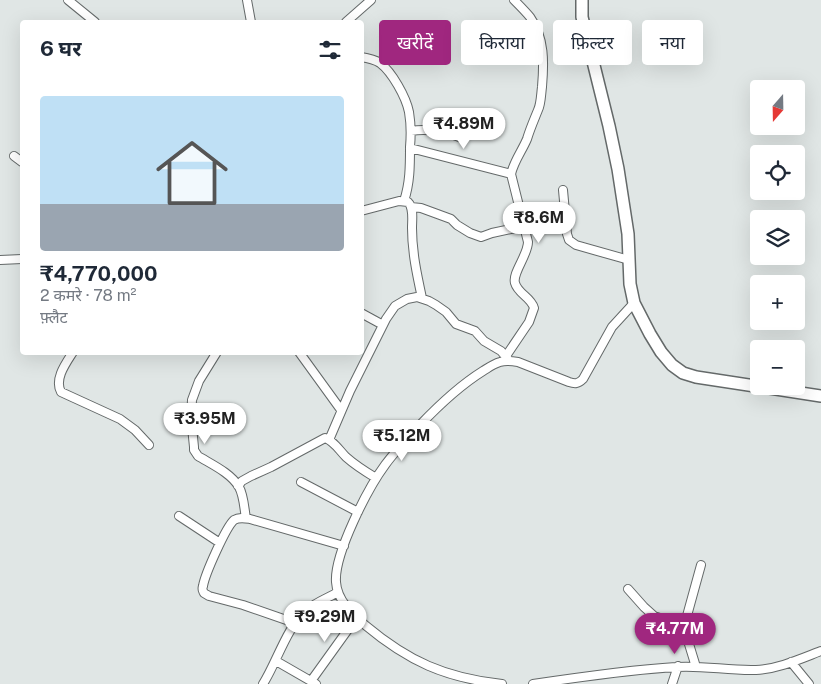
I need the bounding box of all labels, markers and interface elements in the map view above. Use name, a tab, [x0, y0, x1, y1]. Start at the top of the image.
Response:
chip: खरीदें	[379, 20, 451, 65]
chip: किराया	[461, 20, 543, 65]
chip: फ़िल्टर	[553, 20, 632, 65]
chip: नया	[642, 20, 703, 65]
text: 6 घर	[40, 36, 81, 61]
icon: filters	[316, 36, 344, 64]
north arrow	[750, 80, 805, 135]
map controls	[750, 80, 805, 395]
pin: ₹4.89M	[423, 108, 505, 150]
text: ₹4.89M	[433, 114, 495, 133]
icon: home	[147, 128, 237, 218]
button: locate	[750, 145, 805, 200]
pin: ₹8.6M	[504, 202, 574, 244]
text: ₹8.6M	[514, 208, 564, 227]
button: layers	[750, 210, 805, 265]
text: ₹4,770,000	[40, 261, 157, 286]
button: +	[750, 275, 805, 330]
text: 2 कमरे · 78 m²	[40, 286, 136, 305]
text: फ़्लैट	[40, 308, 68, 327]
button: −	[750, 340, 805, 395]
pin: ₹3.95M	[164, 402, 246, 445]
text: ₹3.95M	[174, 409, 236, 428]
pin: ₹5.12M	[361, 420, 443, 462]
text: ₹5.12M	[373, 426, 431, 445]
pin: ₹9.29M	[284, 600, 366, 643]
text: ₹9.29M	[295, 607, 355, 626]
pin: ₹4.77M	[634, 612, 716, 655]
text: ₹4.77M	[646, 619, 704, 638]

